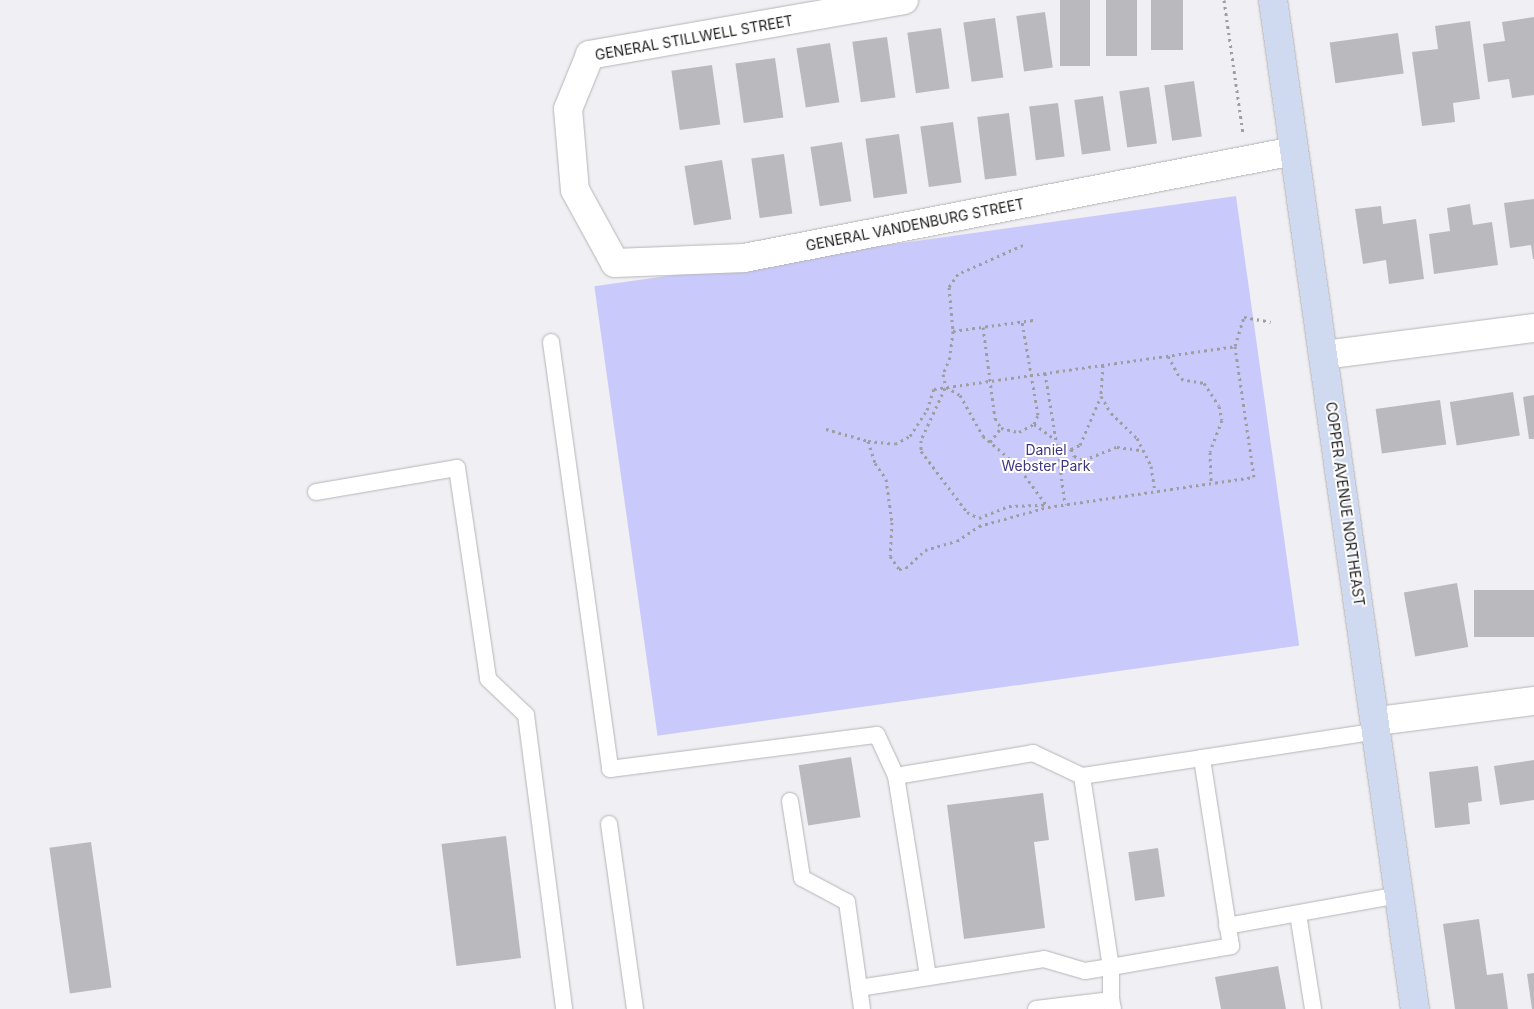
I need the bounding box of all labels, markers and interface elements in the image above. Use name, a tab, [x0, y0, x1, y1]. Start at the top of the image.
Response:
street label: GENERAL STILLWELL STREET	[594, 12, 794, 64]
street label: GENERAL VANDENBURG STREET	[804, 196, 1026, 254]
street label: COPPER AVENUE NORTHEAST	[1322, 401, 1368, 607]
park label: Daniel Webster Park	[1002, 442, 1090, 474]

